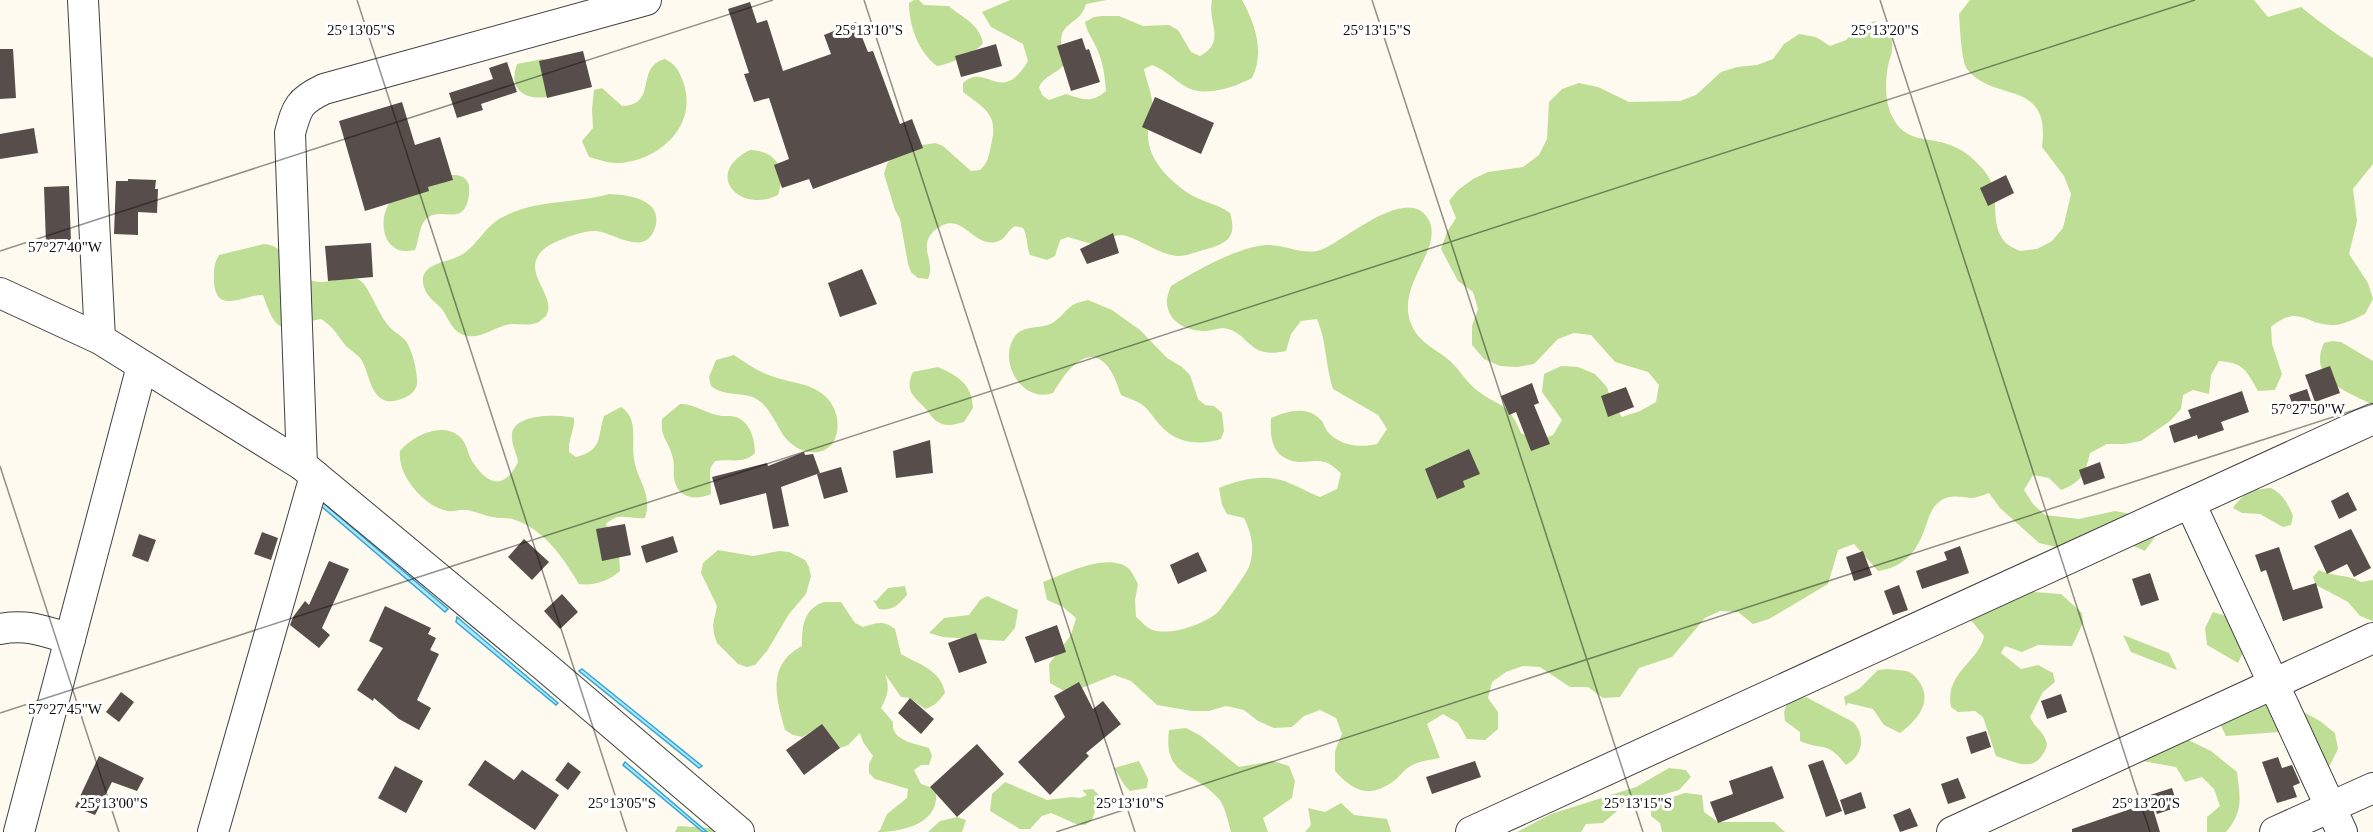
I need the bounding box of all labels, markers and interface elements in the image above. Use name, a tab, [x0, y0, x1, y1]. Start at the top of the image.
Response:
text: 25°13'05"S	[327, 22, 395, 38]
text: 25°13'10"S	[835, 22, 903, 38]
text: 25°13'15"S	[1343, 22, 1411, 38]
text: 25°13'20"S	[1851, 22, 1919, 38]
text: 57°27'40"W	[28, 239, 103, 255]
text: 57°27'50"W	[2271, 401, 2346, 417]
text: 57°27'45"W	[28, 701, 103, 717]
text: 25°13'00"S	[80, 795, 148, 811]
text: 25°13'05"S	[588, 795, 656, 811]
text: 25°13'10"S	[1096, 795, 1164, 811]
text: 25°13'15"S	[1604, 795, 1672, 811]
text: 25°13'20"S	[2112, 795, 2180, 811]

